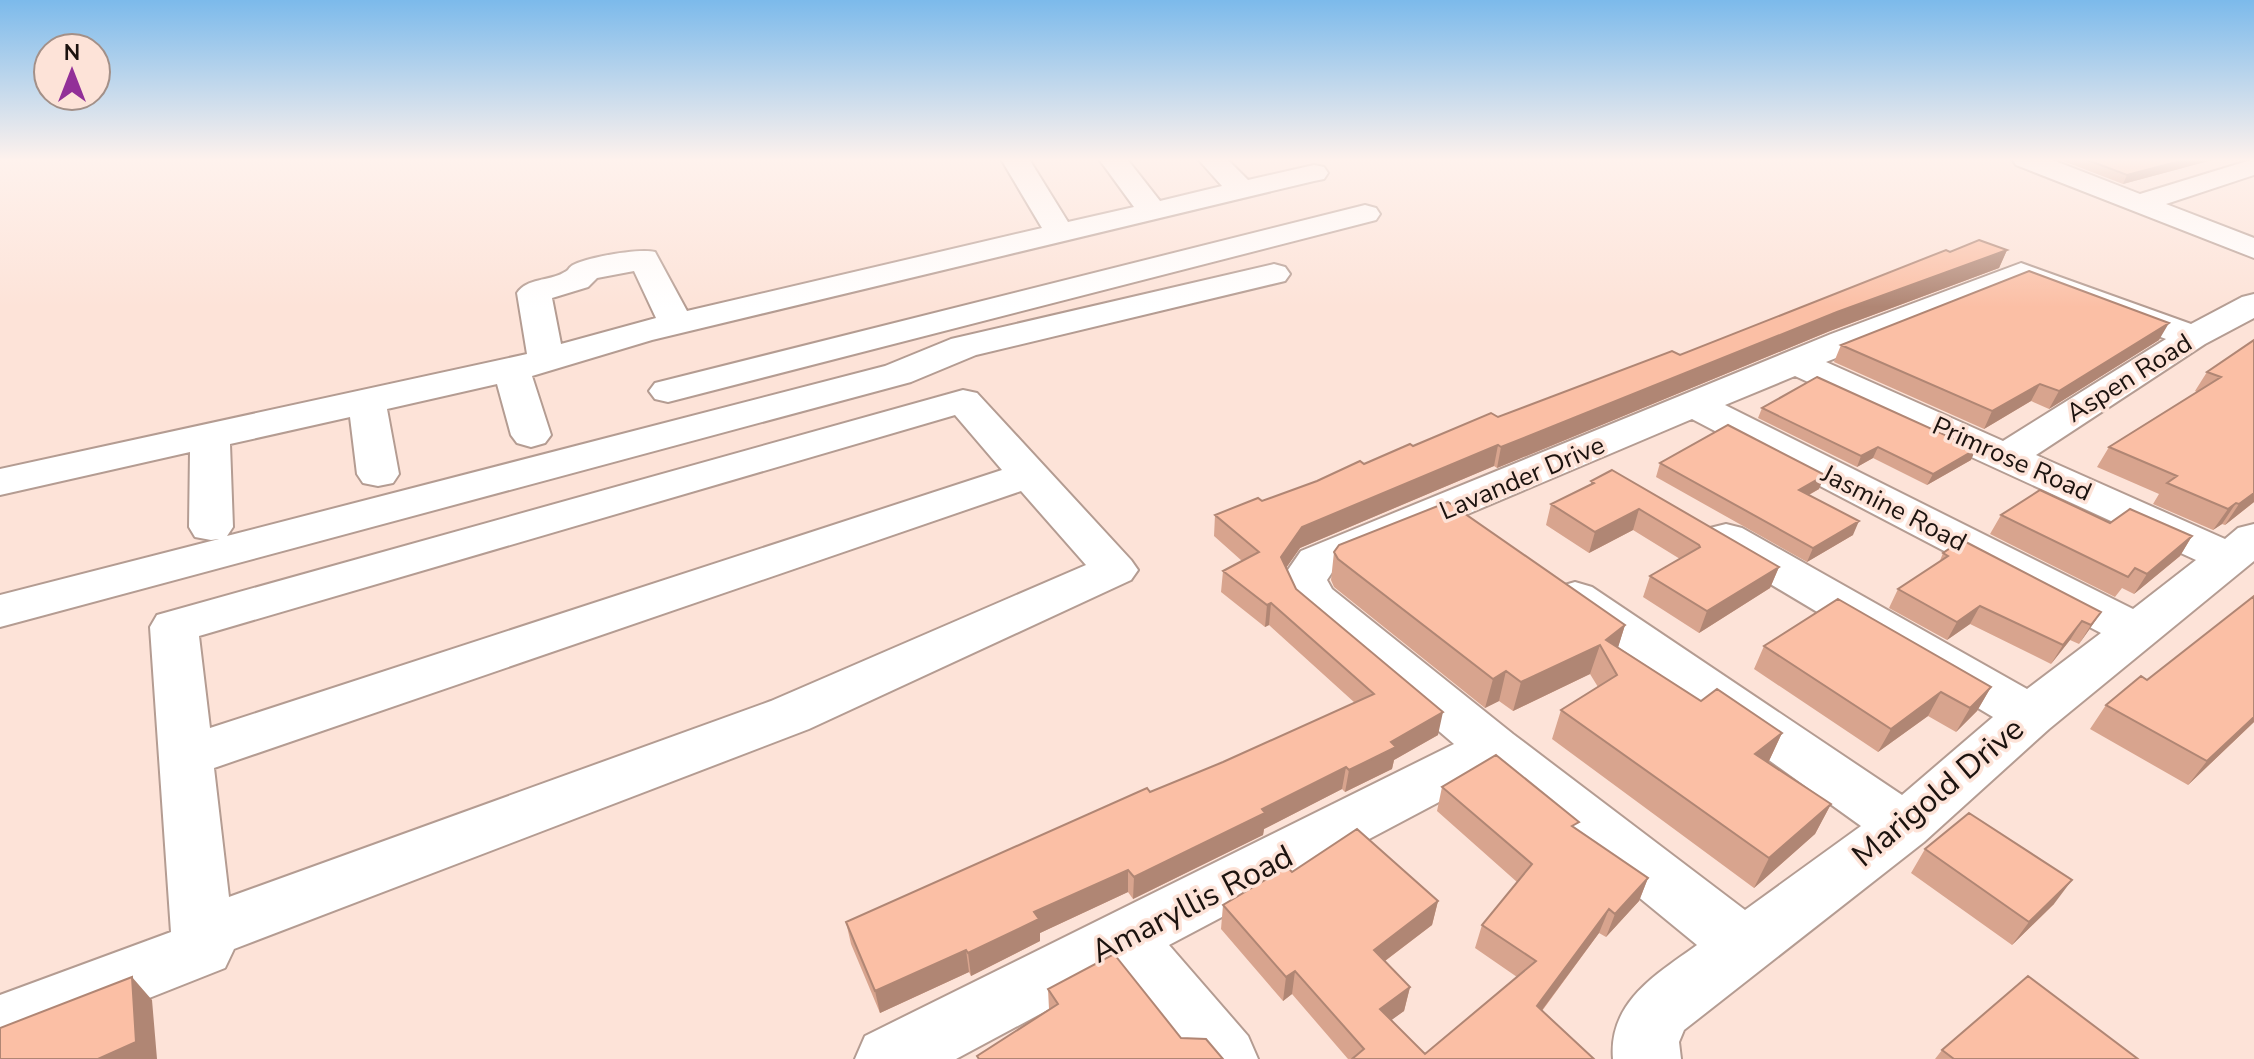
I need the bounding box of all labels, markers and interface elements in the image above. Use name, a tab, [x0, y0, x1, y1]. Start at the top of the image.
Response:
north arrow	[32, 32, 112, 112]
text: N	[64, 38, 80, 68]
street label: Aspen Road	[2059, 325, 2199, 431]
street label: Primrose Road	[1927, 408, 2097, 510]
street label: Lavander Drive	[1434, 427, 1610, 529]
street label: Jasmine Road	[1814, 456, 1973, 560]
street label: Marigold Drive	[1843, 707, 2033, 877]
street label: Amaryllis Road	[1084, 835, 1300, 973]

